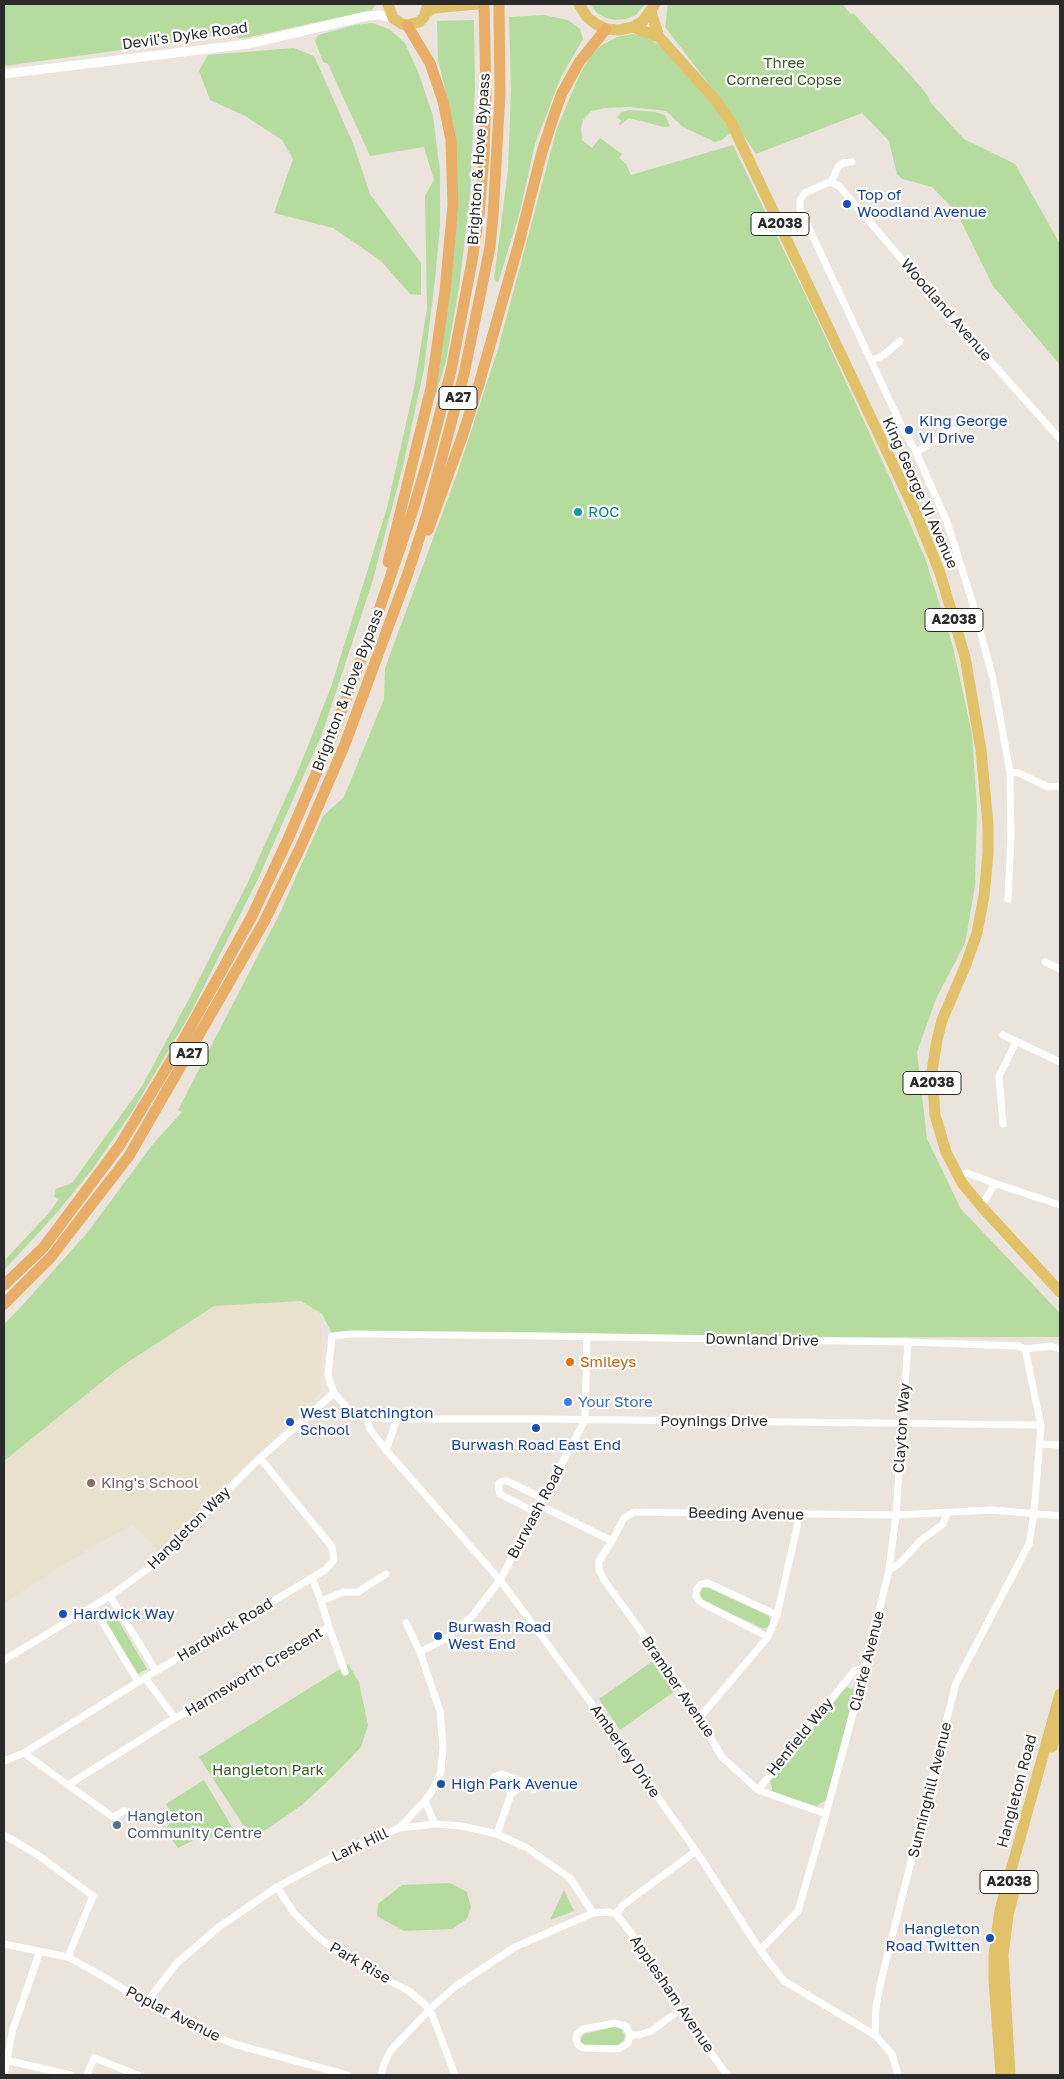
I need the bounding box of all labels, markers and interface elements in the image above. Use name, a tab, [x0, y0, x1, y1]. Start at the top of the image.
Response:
street label: Devil's Dyke Road	[121, 18, 249, 54]
park label: Three Cornered Copse	[726, 54, 842, 89]
street label: Brighton & Hove Bypass	[464, 72, 494, 246]
place label: Top of Woodland Avenue	[857, 186, 986, 221]
marker: Top of Woodland Avenue	[841, 198, 853, 210]
road number: A2038	[751, 212, 809, 235]
street label: Woodland Avenue	[897, 255, 995, 365]
road number: A27	[439, 386, 477, 409]
place label: King George VI Drive	[919, 412, 1007, 447]
street label: King George VI Avenue	[878, 415, 962, 571]
marker: King George VI Drive	[903, 424, 915, 436]
place label: ROC	[588, 503, 619, 521]
marker: ROC	[572, 506, 584, 518]
street label: Brighton & Hove Bypass	[309, 606, 387, 774]
road number: A2038	[925, 608, 983, 632]
road number: A27	[170, 1042, 208, 1066]
road number: A2038	[903, 1072, 961, 1094]
street label: Downland Drive	[705, 1330, 819, 1350]
place label: Smileys	[580, 1353, 636, 1371]
marker: Smileys	[564, 1356, 576, 1368]
street label: Clayton Way	[890, 1382, 914, 1474]
place label: Your Store	[578, 1393, 653, 1411]
marker: Your Store	[562, 1396, 574, 1408]
place label: West Blatchington School	[300, 1404, 433, 1439]
street label: Poynings Drive	[660, 1412, 768, 1430]
marker: West Blatchington School	[284, 1416, 296, 1428]
marker: Burwash Road East End	[530, 1422, 542, 1434]
place label: Burwash Road East End	[451, 1436, 621, 1454]
street label: Burwash Road	[504, 1462, 568, 1562]
place label: King's School	[101, 1474, 199, 1492]
marker: King's School	[85, 1477, 97, 1489]
street label: Hangleton Way	[144, 1483, 234, 1573]
street label: Beeding Avenue	[688, 1504, 804, 1524]
street label: Hardwick Road	[174, 1594, 276, 1666]
place label: Hardwick Way	[73, 1605, 175, 1623]
marker: Hardwick Way	[57, 1608, 69, 1620]
street label: Clarke Avenue	[846, 1609, 888, 1713]
place label: Burwash Road West End	[448, 1618, 551, 1653]
street label: Harmsworth Crescent	[182, 1624, 326, 1720]
marker: Burwash Road West End	[432, 1630, 444, 1642]
street label: Bramber Avenue	[638, 1633, 718, 1741]
street label: Henfield Way	[763, 1694, 837, 1780]
street label: Amberley Drive	[586, 1701, 664, 1801]
street label: Sunninghill Avenue	[904, 1720, 956, 1860]
street label: Hangleton Road	[993, 1732, 1041, 1850]
park label: Hangleton Park	[212, 1761, 324, 1779]
place label: High Park Avenue	[451, 1775, 578, 1793]
marker: High Park Avenue	[435, 1778, 447, 1790]
place label: Hangleton Community Centre	[127, 1807, 262, 1842]
marker: Hangleton Community Centre	[111, 1819, 123, 1831]
street label: Lark Hill	[329, 1824, 391, 1866]
road number: A2038	[980, 1870, 1038, 1894]
place label: Hangleton Road Twitten	[886, 1920, 980, 1955]
street label: Applesham Avenue	[626, 1932, 718, 2056]
marker: Hangleton Road Twitten	[984, 1932, 996, 1944]
street label: Park Rise	[326, 1938, 394, 1988]
street label: Poplar Avenue	[123, 1982, 223, 2046]

